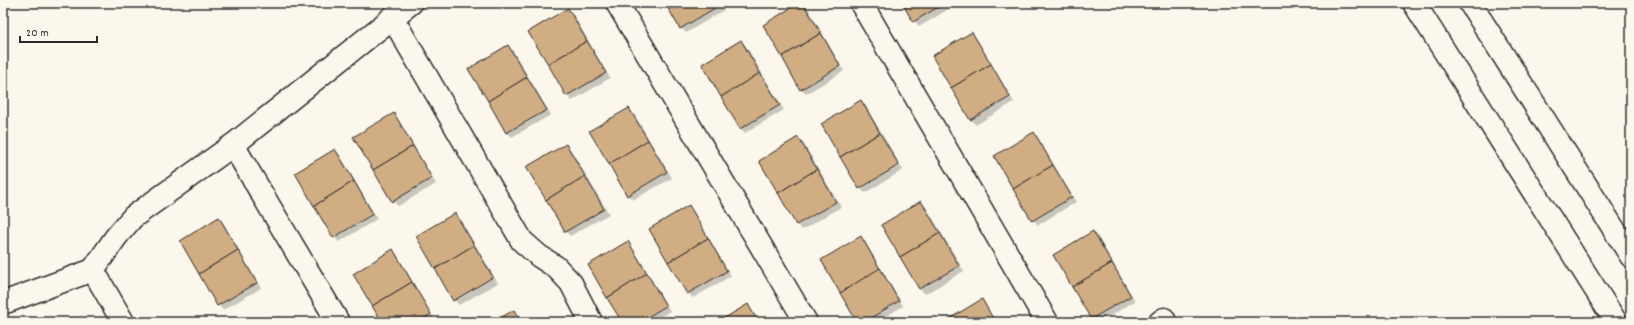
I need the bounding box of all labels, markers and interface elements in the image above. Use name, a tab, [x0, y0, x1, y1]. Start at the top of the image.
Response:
scale bar	[20, 18, 97, 44]
text: 20 m	[26, 25, 49, 42]

